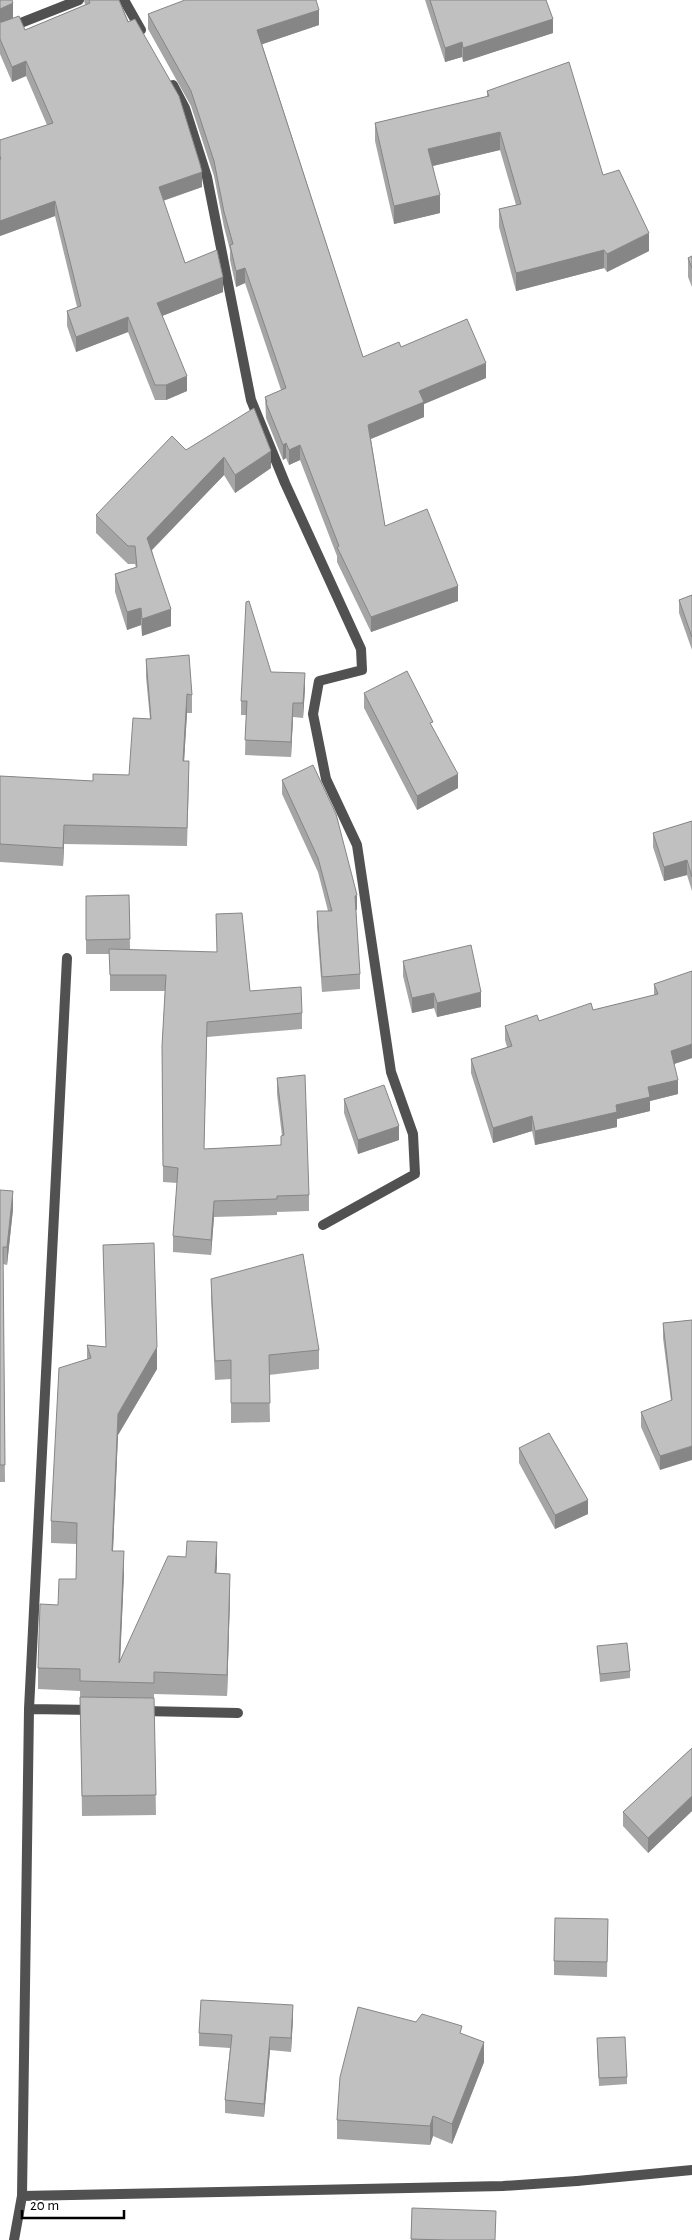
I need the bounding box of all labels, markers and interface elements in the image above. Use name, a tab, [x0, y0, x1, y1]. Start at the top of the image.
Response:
scale bar	[22, 2188, 125, 2220]
text: 20 m	[30, 2198, 59, 2213]

